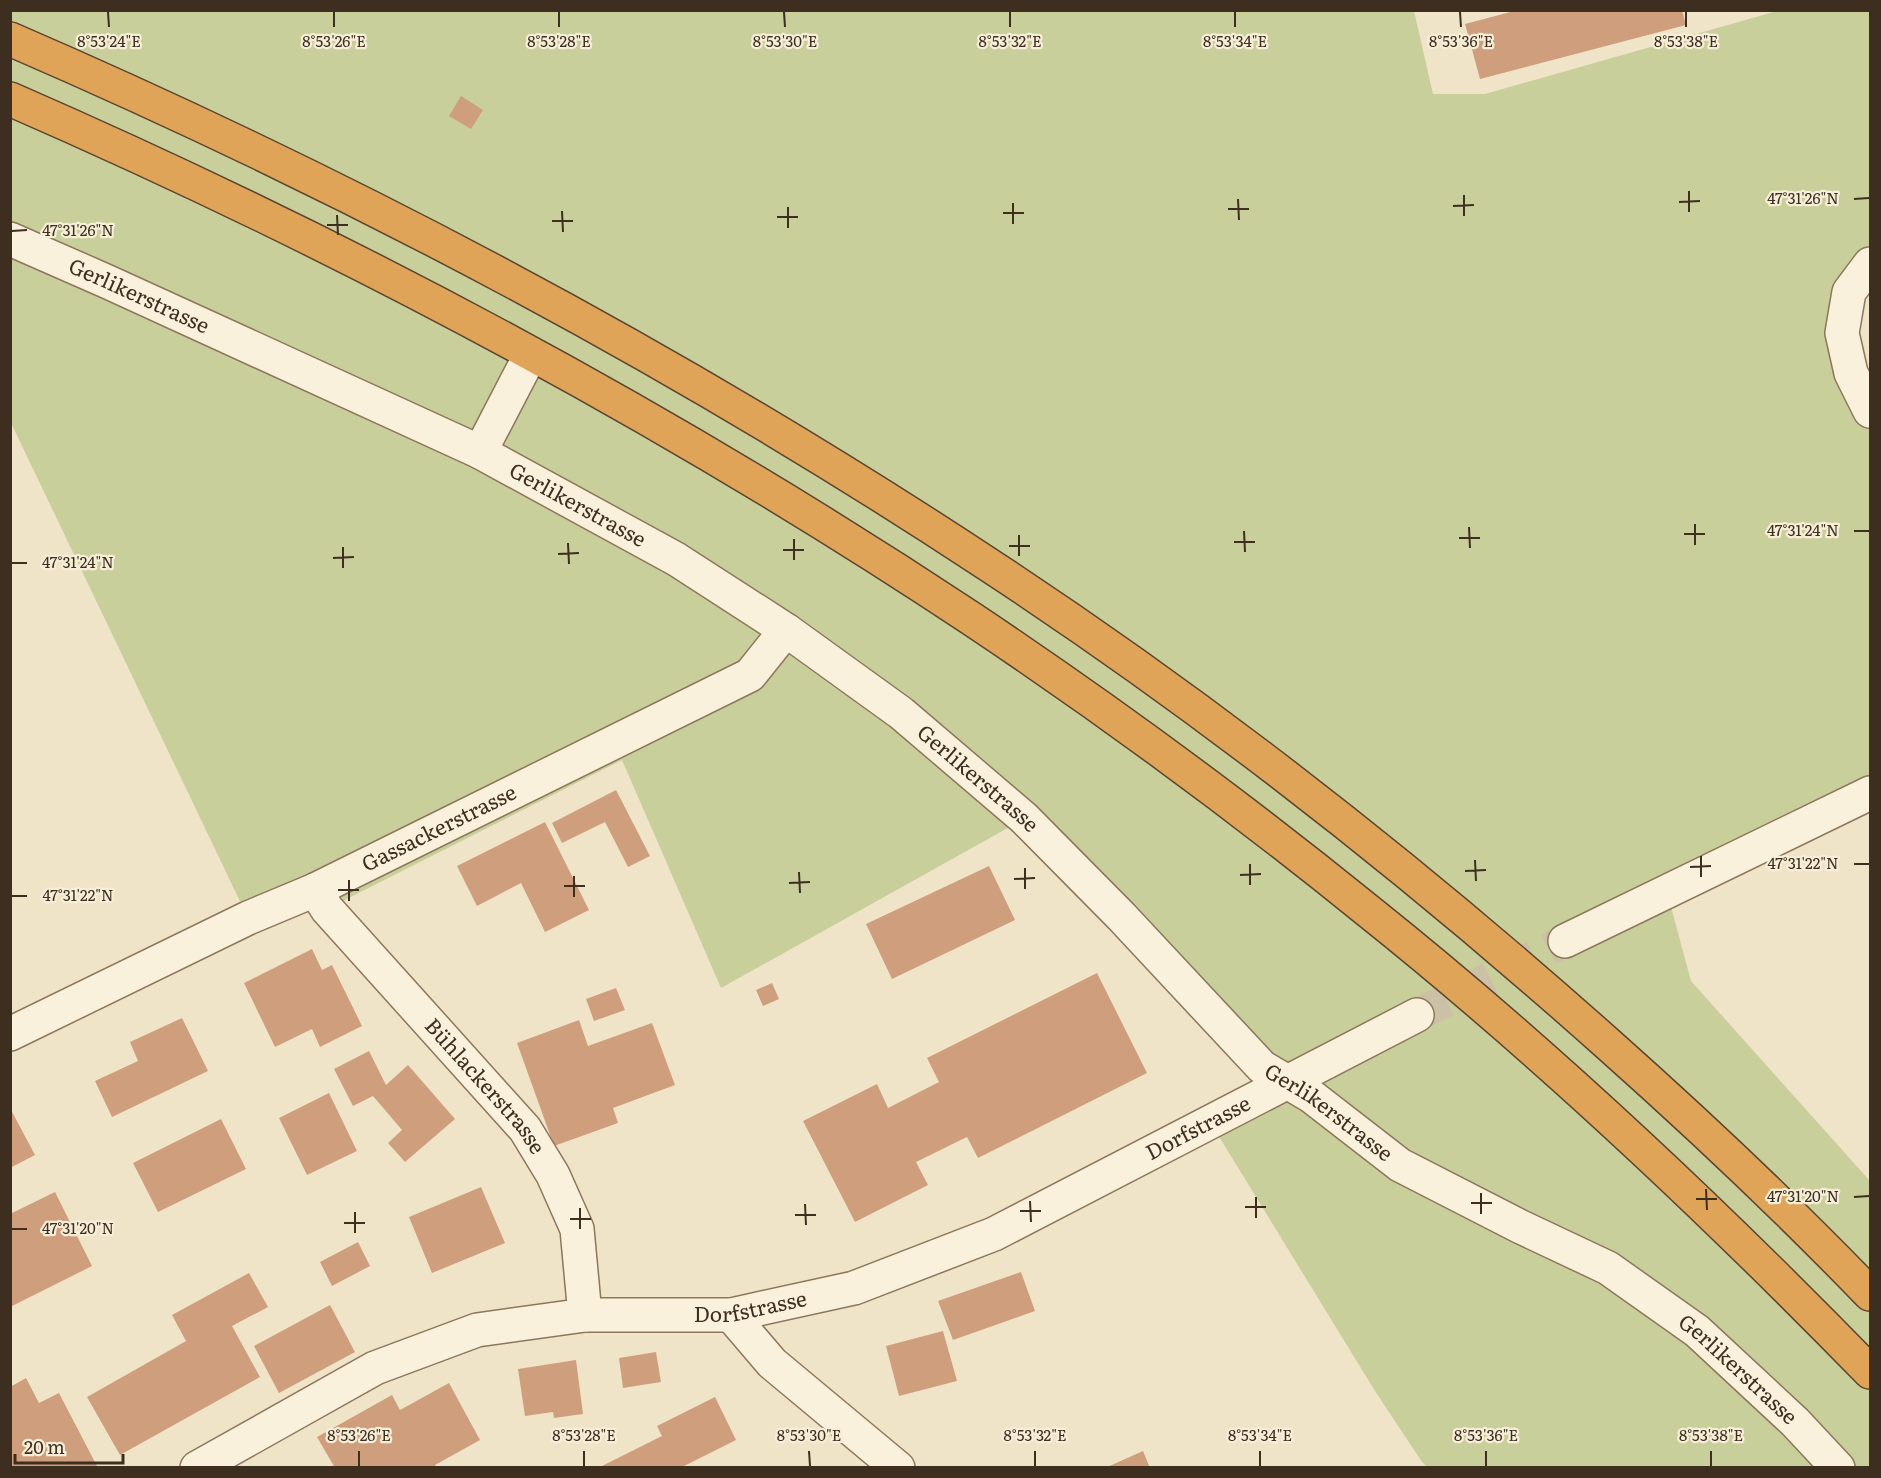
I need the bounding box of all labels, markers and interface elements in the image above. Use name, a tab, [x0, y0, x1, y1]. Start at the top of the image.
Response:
text: 8°53'24"E	[77, 29, 141, 52]
text: 8°53'26"E	[302, 29, 366, 52]
text: 8°53'28"E	[527, 29, 591, 52]
text: 8°53'30"E	[753, 29, 817, 52]
text: 8°53'32"E	[978, 29, 1042, 52]
text: 8°53'34"E	[1203, 29, 1267, 52]
text: 8°53'36"E	[1429, 29, 1493, 52]
text: 8°53'38"E	[1654, 29, 1718, 52]
text: 47°31'26"N	[1767, 186, 1839, 209]
text: 47°31'26"N	[42, 218, 114, 241]
street label: Gerlikerstrasse	[64, 249, 215, 339]
street label: Gerlikerstrasse	[505, 453, 653, 553]
text: 47°31'24"N	[1767, 518, 1839, 541]
text: 47°31'24"N	[42, 550, 114, 573]
street label: Gerlikerstrasse	[912, 716, 1047, 838]
street label: Gassackerstrasse	[356, 775, 521, 878]
text: 47°31'22"N	[1767, 851, 1839, 874]
text: 47°31'22"N	[42, 883, 114, 906]
street label: Bühlackerstrasse	[419, 1010, 555, 1159]
street label: Gerlikerstrasse	[1260, 1054, 1401, 1167]
street label: Dorfstrasse	[1139, 1086, 1255, 1166]
text: 47°31'20"N	[1767, 1184, 1839, 1207]
text: 47°31'20"N	[42, 1216, 114, 1239]
street label: Dorfstrasse	[694, 1281, 809, 1328]
street label: Gerlikerstrasse	[1673, 1305, 1806, 1430]
text: 8°53'26"E	[327, 1423, 391, 1446]
text: 8°53'28"E	[552, 1423, 616, 1446]
text: 8°53'30"E	[777, 1423, 841, 1446]
text: 8°53'32"E	[1003, 1423, 1067, 1446]
text: 8°53'34"E	[1228, 1423, 1292, 1446]
text: 8°53'36"E	[1454, 1423, 1518, 1446]
text: 8°53'38"E	[1679, 1423, 1743, 1446]
scale bar	[15, 1427, 123, 1465]
text: 20 m	[24, 1433, 65, 1460]

